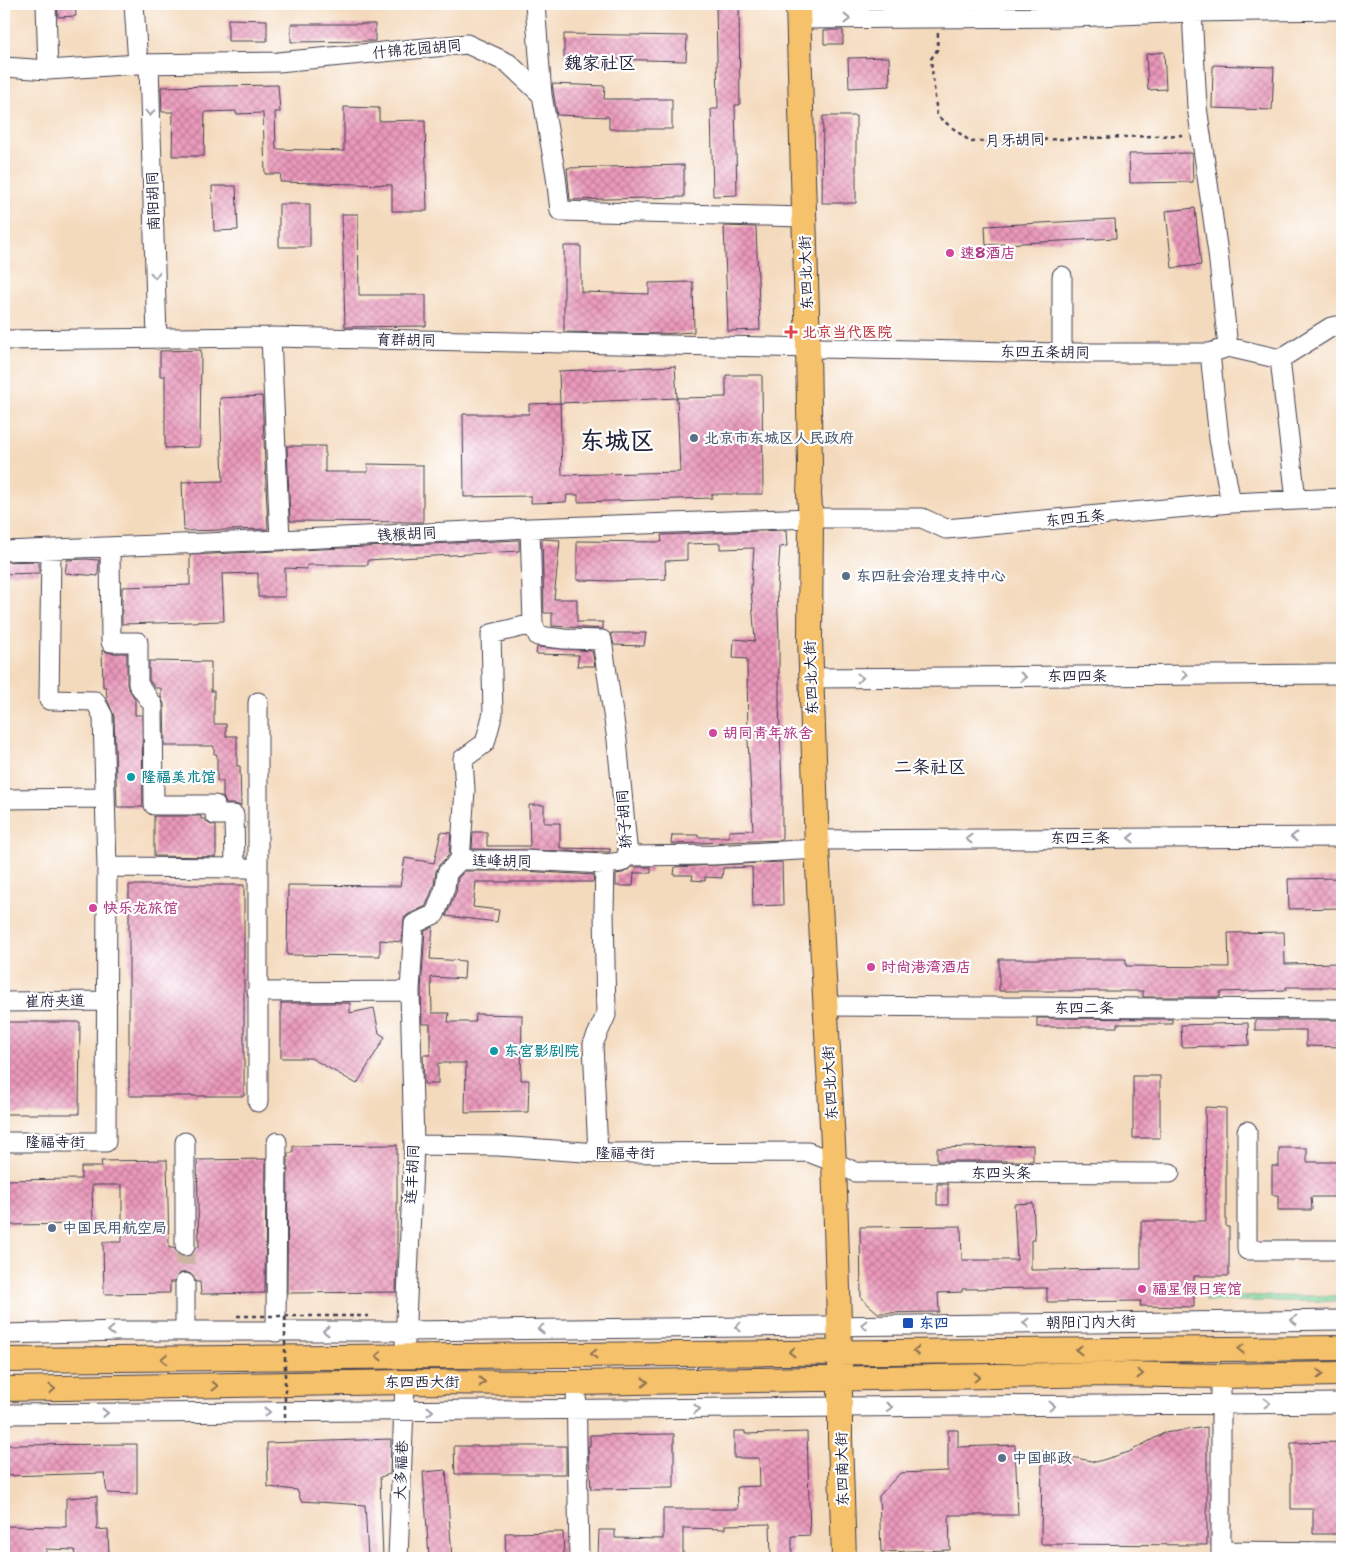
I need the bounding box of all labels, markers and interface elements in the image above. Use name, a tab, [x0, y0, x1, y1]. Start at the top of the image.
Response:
one-way arrow	[844, 14, 851, 24]
street label: 什锦花园胡同	[371, 35, 463, 63]
district label: 魏家社区	[564, 51, 636, 75]
one-way arrow	[145, 109, 155, 117]
street label: 月牙胡同	[985, 129, 1045, 151]
street label: 南阳胡同	[142, 171, 164, 231]
street label: 东四北大街	[795, 235, 817, 311]
place label: 速8酒店	[960, 243, 1016, 263]
marker: 速8酒店	[944, 247, 956, 259]
one-way arrow	[150, 272, 160, 279]
place label: 北京当代医院	[802, 322, 892, 342]
marker: 北京当代医院	[784, 325, 798, 339]
street label: 育群胡同	[376, 329, 436, 351]
street label: 东四五条胡同	[1000, 341, 1090, 363]
district label: 东城区	[579, 423, 655, 457]
place label: 北京市东城区人民政府	[704, 428, 854, 448]
marker: 北京市东城区人民政府	[688, 432, 700, 444]
street label: 东四五条	[1044, 505, 1106, 531]
street label: 钱粮胡同	[377, 522, 437, 546]
place label: 东四社会治理支持中心	[856, 566, 1006, 586]
marker: 东四社会治理支持中心	[840, 570, 852, 582]
street label: 东四北大街	[800, 640, 822, 716]
street label: 东四四条	[1047, 666, 1107, 686]
one-way arrow	[1182, 670, 1189, 680]
one-way arrow	[1019, 671, 1027, 682]
one-way arrow	[856, 673, 864, 683]
place label: 胡同青年旅舍	[723, 723, 813, 743]
marker: 胡同青年旅舍	[707, 727, 719, 739]
district label: 二条社区	[894, 755, 966, 779]
place label: 隆福美术馆	[141, 767, 216, 787]
marker: 隆福美术馆	[125, 771, 137, 783]
street label: 轿子胡同	[612, 788, 636, 850]
street label: 东四三条	[1050, 828, 1110, 848]
one-way arrow	[1289, 832, 1297, 842]
one-way arrow	[1127, 833, 1134, 843]
one-way arrow	[964, 834, 972, 844]
street label: 连峰胡同	[472, 850, 532, 872]
place label: 快乐龙旅馆	[103, 898, 178, 918]
marker: 快乐龙旅馆	[87, 902, 99, 914]
place label: 时尚港湾酒店	[881, 957, 971, 977]
marker: 时尚港湾酒店	[865, 961, 877, 973]
street label: 崔府夹道	[25, 990, 85, 1012]
street label: 东四二条	[1054, 998, 1114, 1018]
place label: 东宫影剧院	[504, 1041, 579, 1061]
marker: 东宫影剧院	[488, 1045, 500, 1057]
street label: 东四北大街	[818, 1045, 842, 1121]
street label: 隆福寺街	[25, 1132, 85, 1152]
street label: 隆福寺街	[595, 1143, 655, 1163]
street label: 连丰胡同	[400, 1144, 424, 1204]
street label: 东四头条	[971, 1163, 1031, 1183]
place label: 中国民用航空局	[62, 1218, 167, 1238]
marker: 中国民用航空局	[46, 1222, 58, 1234]
place label: 福星假日宾馆	[1152, 1279, 1242, 1299]
marker: 福星假日宾馆	[1136, 1283, 1148, 1295]
street label: 朝阳门内大街	[1046, 1311, 1136, 1333]
place label: 东四	[919, 1313, 949, 1333]
one-way arrow	[1289, 1315, 1297, 1325]
marker: 东四	[901, 1316, 915, 1330]
one-way arrow	[1022, 1318, 1030, 1328]
one-way arrow	[859, 1320, 867, 1330]
one-way arrow	[734, 1321, 742, 1332]
one-way arrow	[537, 1324, 544, 1334]
one-way arrow	[107, 1326, 115, 1337]
one-way arrow	[322, 1326, 330, 1336]
one-way arrow	[1237, 1344, 1244, 1354]
one-way arrow	[1074, 1345, 1082, 1355]
one-way arrow	[912, 1346, 920, 1356]
one-way arrow	[787, 1347, 795, 1358]
one-way arrow	[590, 1349, 598, 1359]
one-way arrow	[375, 1351, 382, 1361]
one-way arrow	[160, 1354, 168, 1365]
one-way arrow	[1136, 1369, 1144, 1379]
one-way arrow	[1316, 1369, 1324, 1380]
one-way arrow	[973, 1371, 981, 1382]
street label: 东四西大街	[384, 1372, 460, 1392]
one-way arrow	[641, 1376, 649, 1387]
one-way arrow	[479, 1377, 487, 1387]
one-way arrow	[211, 1380, 219, 1391]
one-way arrow	[49, 1384, 57, 1394]
one-way arrow	[1263, 1398, 1271, 1408]
one-way arrow	[1048, 1401, 1056, 1411]
one-way arrow	[886, 1402, 894, 1413]
one-way arrow	[694, 1404, 702, 1414]
one-way arrow	[426, 1406, 434, 1416]
one-way arrow	[264, 1407, 272, 1417]
one-way arrow	[102, 1408, 109, 1418]
street label: 东四南大街	[831, 1431, 853, 1507]
street label: 大多福巷	[390, 1440, 412, 1500]
place label: 中国邮政	[1012, 1448, 1072, 1468]
marker: 中国邮政	[996, 1452, 1008, 1464]

